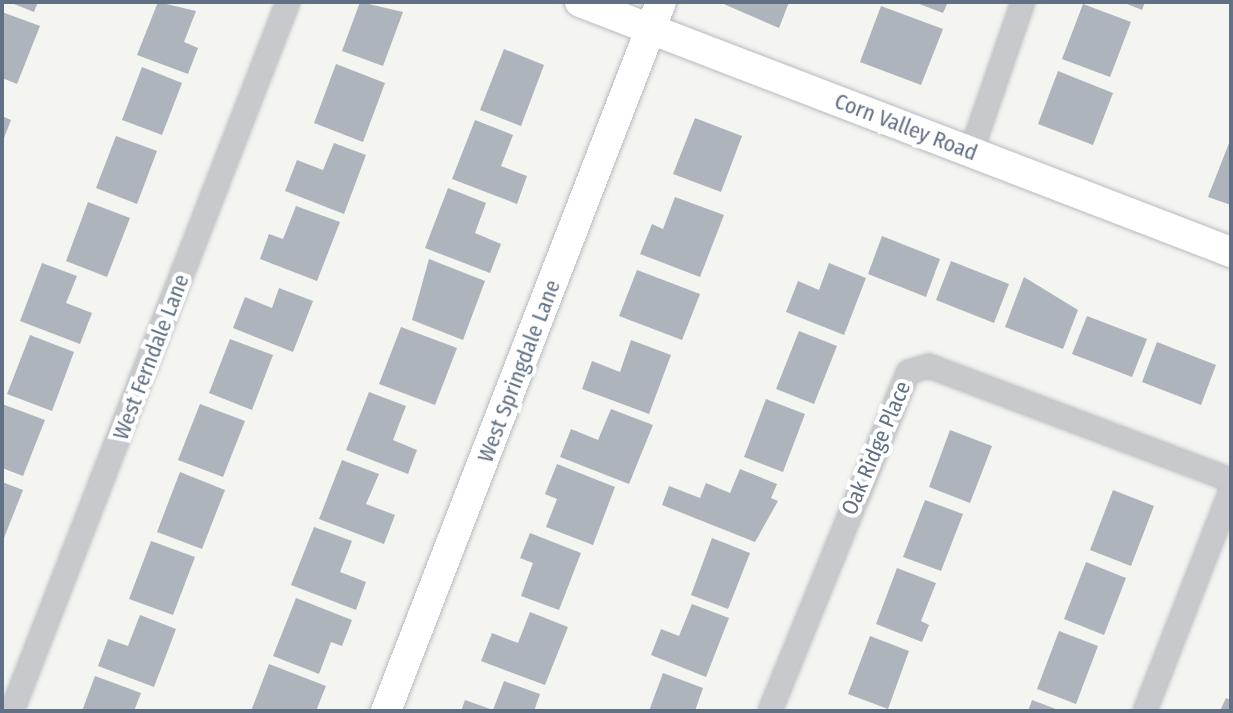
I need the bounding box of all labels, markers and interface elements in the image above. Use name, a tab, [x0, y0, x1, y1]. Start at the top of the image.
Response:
street label: Corn Valley Road	[831, 88, 981, 166]
street label: West Ferndale Lane	[107, 271, 195, 443]
street label: West Springdale Lane	[472, 276, 566, 466]
street label: Oak Ridge Place	[836, 377, 916, 519]

